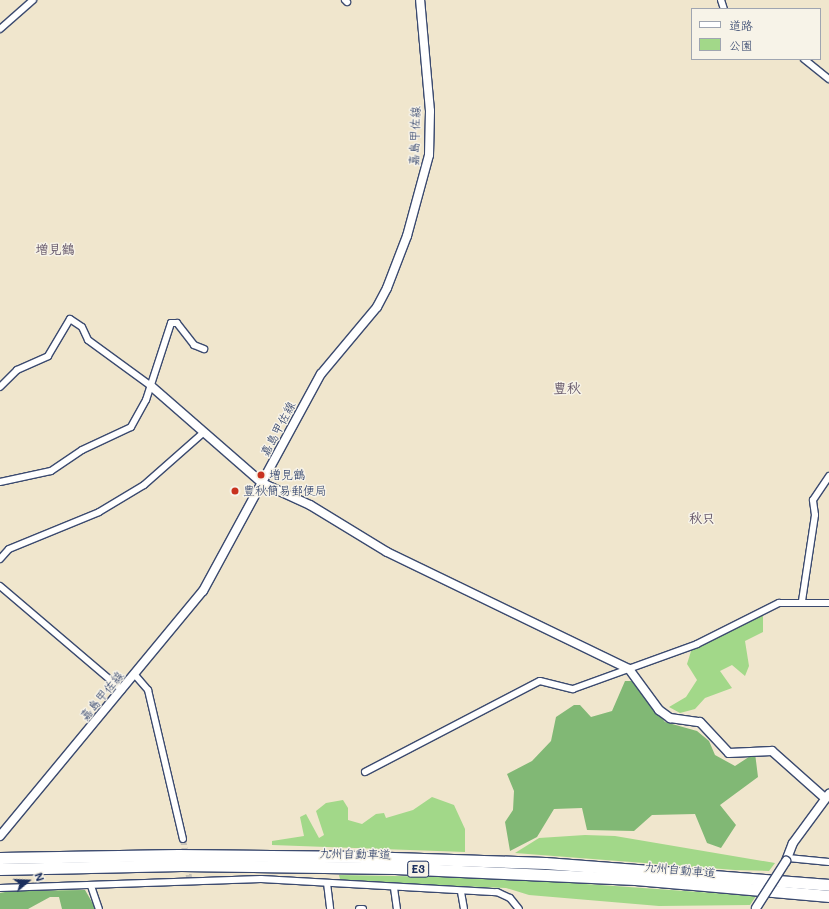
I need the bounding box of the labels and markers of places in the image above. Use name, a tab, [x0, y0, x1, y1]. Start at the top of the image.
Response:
place label: 増見鶴	[269, 468, 305, 482]
marker: 増見鶴	[256, 470, 266, 480]
place label: 豊秋簡易郵便局	[243, 484, 327, 498]
marker: 豊秋簡易郵便局	[230, 486, 240, 496]

